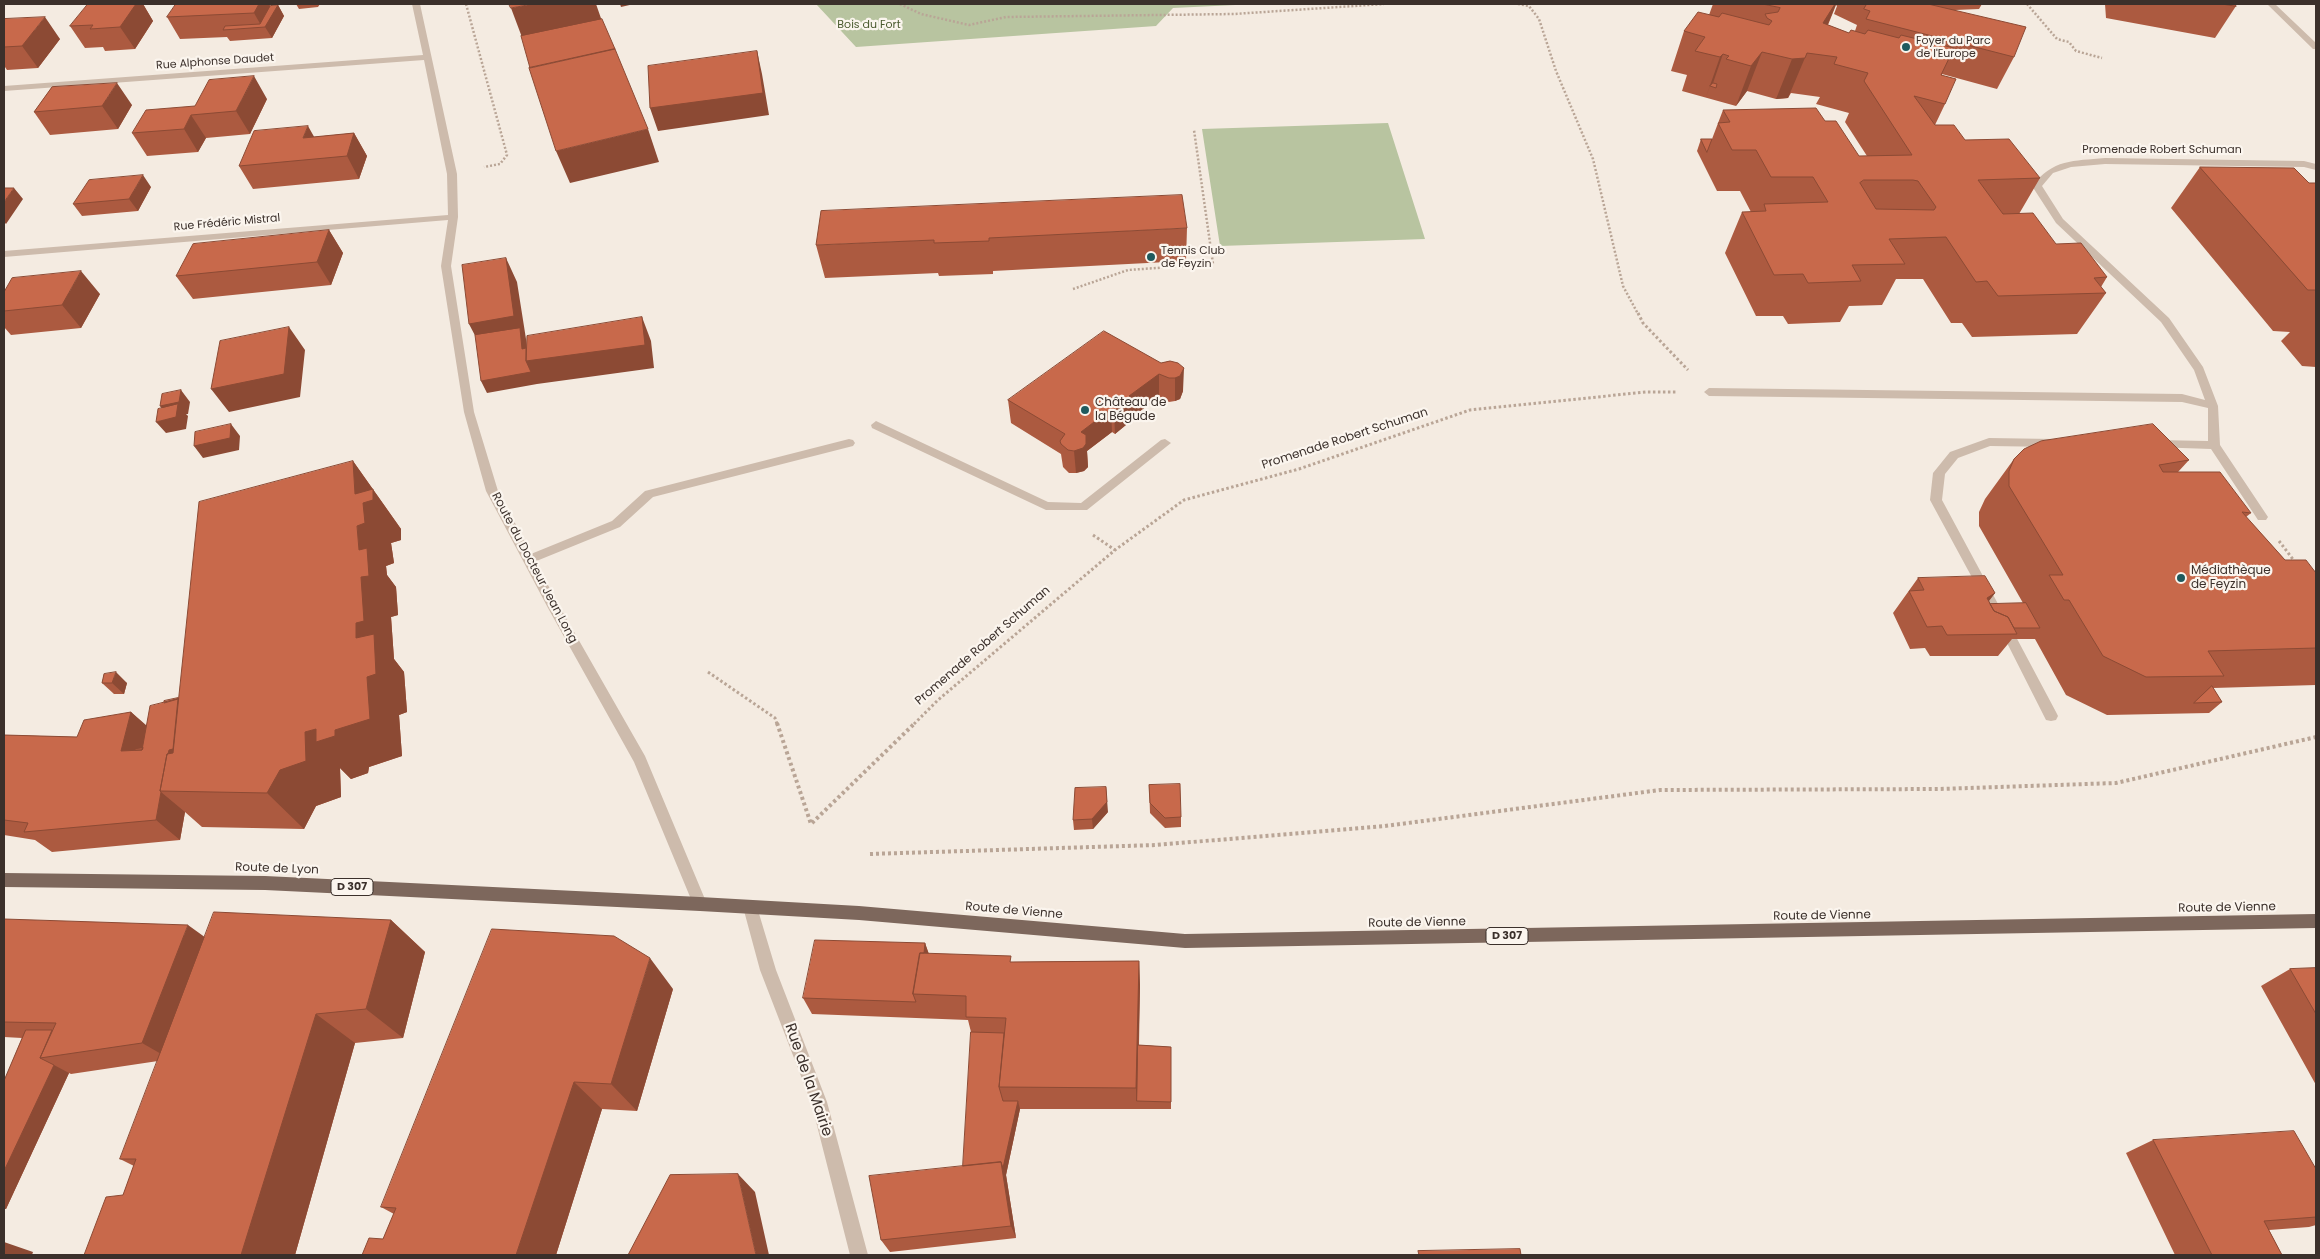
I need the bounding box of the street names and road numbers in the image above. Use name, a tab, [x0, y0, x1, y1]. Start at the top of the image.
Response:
street label: Rue Alphonse Daudet	[156, 51, 274, 73]
street label: Promenade Robert Schuman	[2082, 143, 2242, 157]
street label: Rue Frédéric Mistral	[173, 212, 281, 234]
street label: Promenade Robert Schuman	[1260, 405, 1430, 473]
street label: Route du Docteur Jean Long	[488, 490, 580, 646]
street label: Promenade Robert Schuman	[913, 584, 1053, 708]
street label: Route de Lyon	[235, 860, 319, 878]
road number: D 307	[331, 879, 373, 896]
street label: Route de Vienne	[965, 900, 1063, 922]
street label: Route de Vienne	[2178, 900, 2276, 916]
street label: Route de Vienne	[1773, 908, 1871, 924]
street label: Route de Vienne	[1368, 915, 1466, 931]
road number: D 307	[1486, 928, 1528, 944]
street label: Rue de la Mairie	[780, 1021, 836, 1139]

